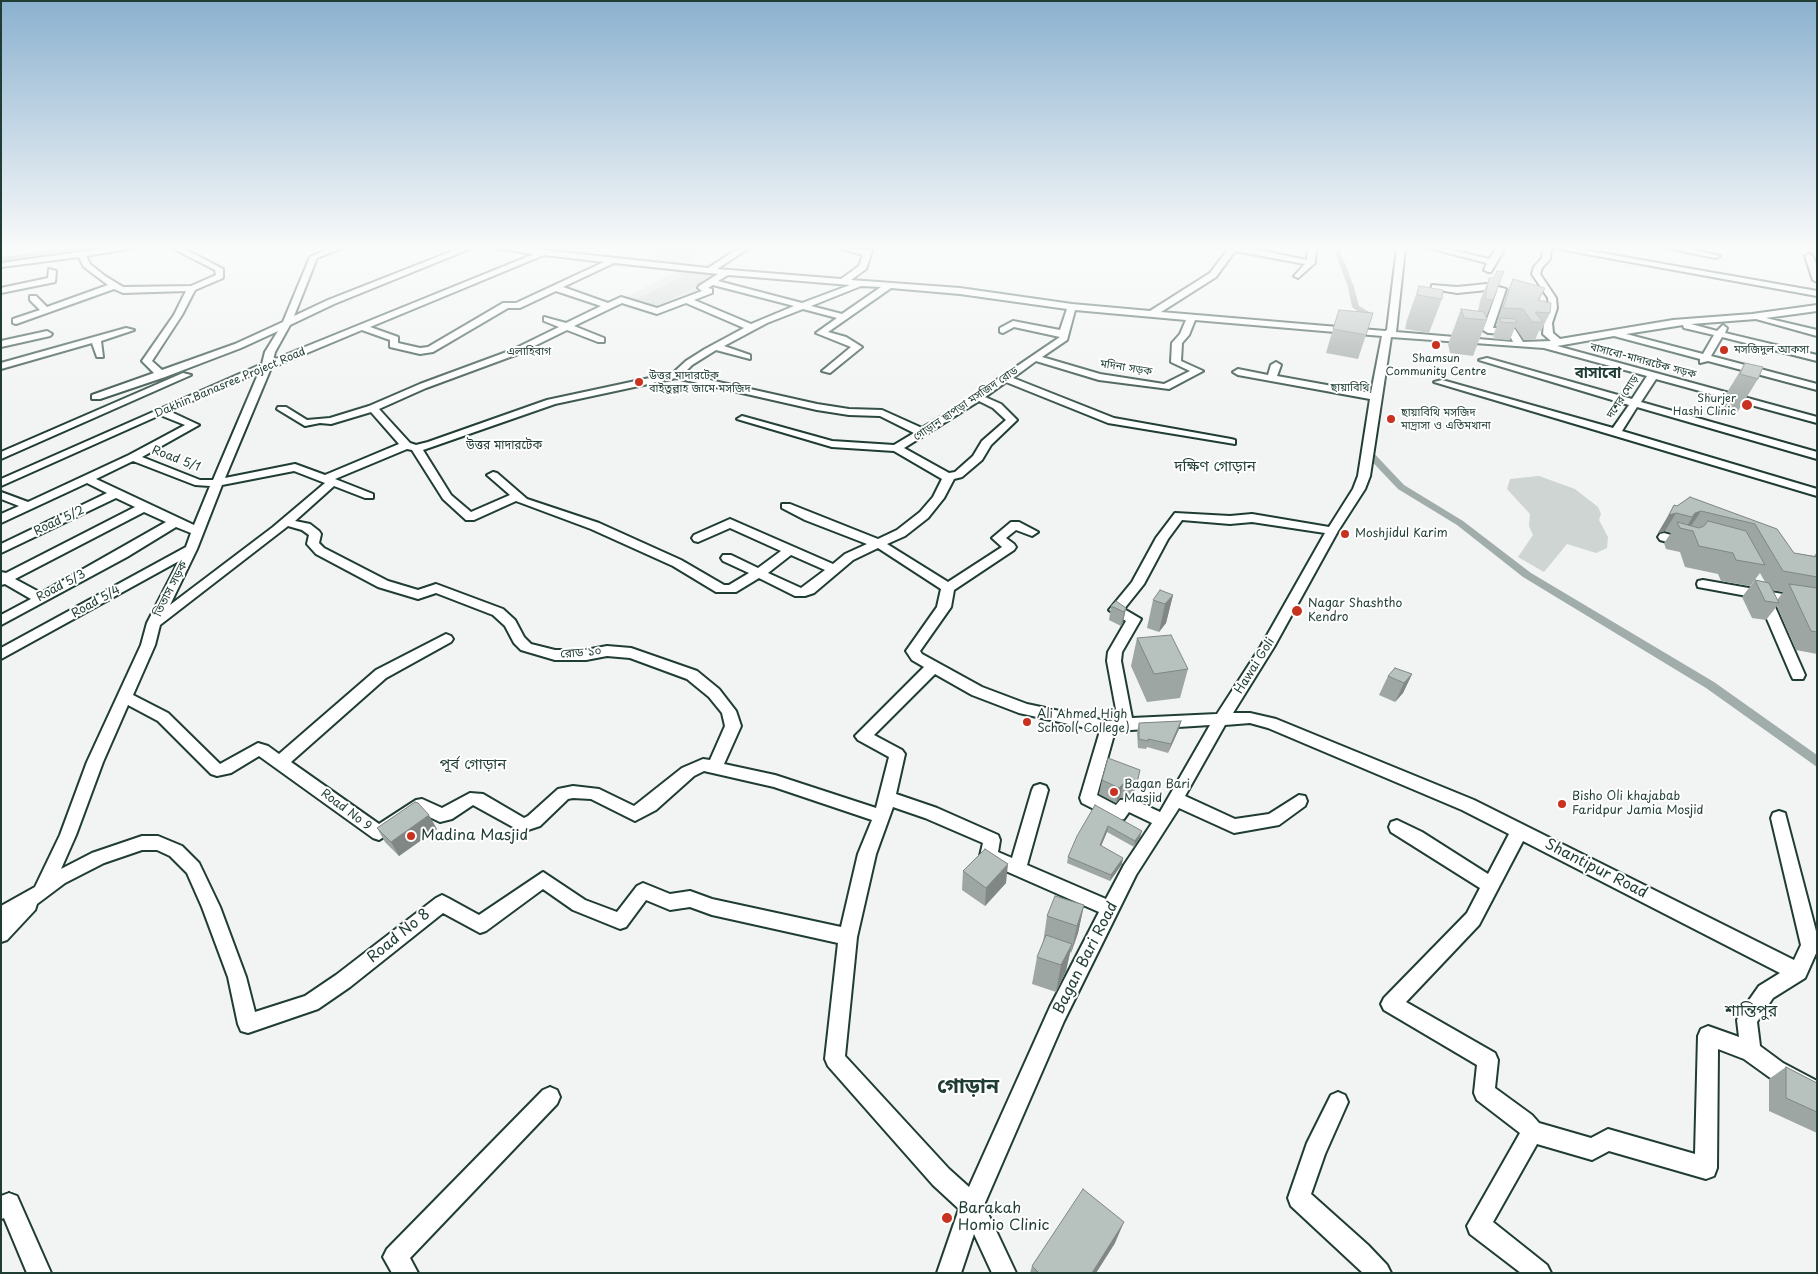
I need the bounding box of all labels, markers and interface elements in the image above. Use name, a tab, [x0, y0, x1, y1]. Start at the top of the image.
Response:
marker: Shamsun Community Centre	[1430, 339, 1442, 351]
street label: বাসাবো-মাদারটেক সড়ক	[1589, 340, 1697, 382]
place label: মসজিদুল আকসা	[1734, 343, 1809, 357]
marker: মসজিদুল আকসা	[1718, 344, 1730, 356]
street label: Dakhin Banasree Project Road	[152, 345, 308, 421]
district label: এলাহিবাগ	[507, 345, 551, 359]
place label: Shamsun Community Centre	[1386, 352, 1486, 378]
street label: মদিনা সড়ক	[1099, 357, 1153, 379]
street label: গোড়ান ছাপড়া মসজিদ রোড	[911, 364, 1021, 444]
district label: বাসাবো	[1575, 365, 1621, 383]
place label: উত্তর মাদারটেক বাইতুল্লাহ জামে মসজিদ	[649, 369, 751, 395]
street label: দশের মোড়	[1604, 373, 1642, 421]
marker: উত্তর মাদারটেক বাইতুল্লাহ জামে মসজিদ	[633, 376, 645, 388]
district label: ছায়াবিথি	[1331, 381, 1369, 395]
place label: Shurjer Hashi Clinic	[1673, 392, 1736, 418]
marker: Shurjer Hashi Clinic	[1740, 398, 1754, 412]
place label: ছায়াবিথি মসজিদ মাদ্রাসা ও এতিমখানা	[1401, 406, 1491, 432]
marker: ছায়াবিথি মসজিদ মাদ্রাসা ও এতিমখানা	[1385, 413, 1397, 425]
district label: উত্তর মাদারটেক	[466, 439, 542, 453]
street label: Road 5/1	[150, 443, 202, 475]
district label: দক্ষিণ গোড়ান	[1174, 458, 1256, 476]
street label: Road 5/2	[32, 503, 86, 539]
place label: Moshjidul Karim	[1355, 527, 1448, 541]
marker: Moshjidul Karim	[1339, 528, 1351, 540]
street label: তিতাস সড়ক	[151, 559, 191, 619]
street label: Road 5/3	[34, 567, 88, 605]
street label: Road 5/4	[69, 583, 123, 621]
place label: Nagar Shashtho Kendro	[1308, 597, 1402, 625]
marker: Nagar Shashtho Kendro	[1290, 604, 1304, 618]
street label: Hawai Goli	[1232, 635, 1278, 697]
street label: রোড ১০	[560, 644, 602, 662]
place label: Ali Ahmed High School( College)	[1037, 708, 1130, 736]
marker: Ali Ahmed High School( College)	[1021, 716, 1033, 728]
district label: পূর্ব গোড়ান	[440, 756, 506, 774]
place label: Bagan Bari Masjid	[1124, 778, 1190, 806]
street label: Road No 9	[318, 786, 374, 834]
marker: Bagan Bari Masjid	[1108, 786, 1120, 798]
place label: Bisho Oli khajabab Faridpur Jamia Mosjid	[1572, 790, 1704, 818]
marker: Bisho Oli khajabab Faridpur Jamia Mosjid	[1556, 798, 1568, 810]
place label: Madina Masjid	[421, 827, 528, 845]
marker: Madina Masjid	[405, 830, 417, 842]
street label: Shantipur Road	[1542, 835, 1650, 903]
street label: Bagan Bari Road	[1050, 899, 1122, 1017]
street label: Road No 8	[364, 905, 434, 967]
district label: শান্তিপুর	[1725, 1002, 1777, 1022]
district label: গোড়ান	[937, 1074, 999, 1100]
place label: Barakah Homio Clinic	[958, 1200, 1049, 1235]
marker: Barakah Homio Clinic	[940, 1211, 954, 1225]

